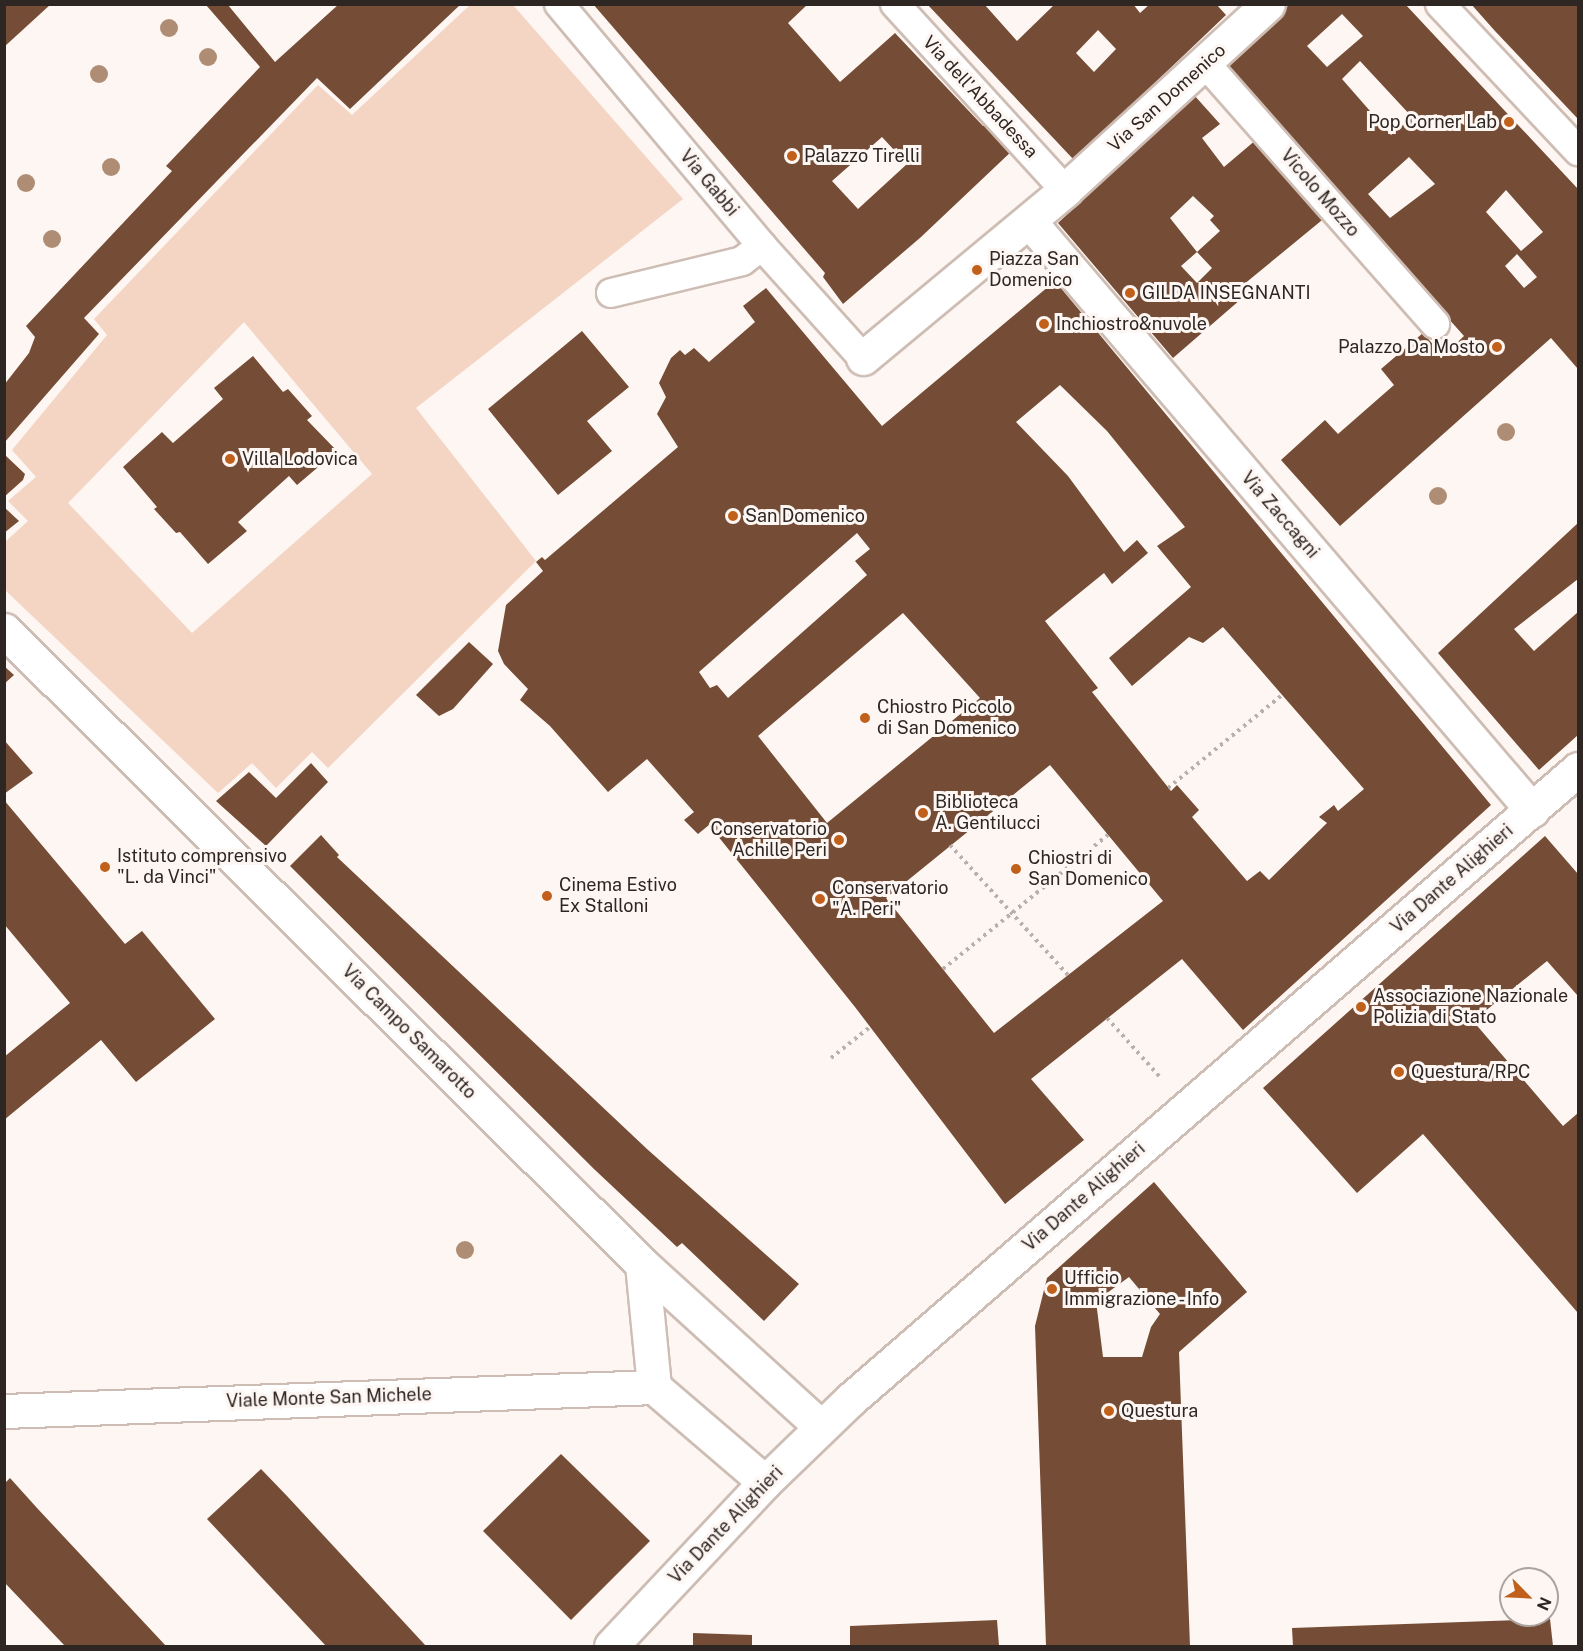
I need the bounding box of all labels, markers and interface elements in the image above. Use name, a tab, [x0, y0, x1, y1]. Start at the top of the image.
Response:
street label: Via dell'Abbadessa	[918, 31, 1042, 163]
street label: Via San Domenico	[1104, 40, 1230, 156]
place label: Pop Corner Lab	[1368, 111, 1497, 133]
marker: Pop Corner Lab	[1502, 115, 1516, 129]
street label: Via Gabbi	[675, 145, 743, 221]
place label: Palazzo Tirelli	[804, 145, 920, 167]
street label: Vicolo Mozzo	[1276, 145, 1364, 241]
marker: Palazzo Tirelli	[785, 149, 799, 163]
place label: Piazza San Domenico	[989, 249, 1079, 292]
marker: Piazza San Domenico	[970, 263, 984, 277]
place label: GILDA INSEGNANTI	[1142, 282, 1311, 304]
marker: GILDA INSEGNANTI	[1123, 286, 1137, 300]
place label: Inchiostro&nuvole	[1056, 313, 1207, 335]
marker: Inchiostro&nuvole	[1037, 317, 1051, 331]
place label: Palazzo Da Mosto	[1338, 336, 1485, 358]
marker: Palazzo Da Mosto	[1490, 340, 1504, 354]
place label: Villa Lodovica	[242, 448, 358, 470]
marker: Villa Lodovica	[223, 452, 237, 466]
street label: Via Zaccagni	[1236, 467, 1324, 563]
place label: San Domenico	[745, 505, 865, 527]
marker: San Domenico	[726, 509, 740, 523]
place label: Chiostro Piccolo di San Domenico	[877, 697, 1017, 740]
marker: Chiostro Piccolo di San Domenico	[858, 711, 872, 725]
place label: Biblioteca A. Gentilucci	[935, 792, 1041, 834]
marker: Biblioteca A. Gentilucci	[916, 806, 930, 820]
place label: Conservatorio Achille Peri	[711, 819, 827, 862]
street label: Via Dante Alighieri	[1386, 820, 1518, 938]
marker: Conservatorio Achille Peri	[832, 833, 846, 847]
place label: Istituto comprensivo "L. da Vinci"	[117, 846, 287, 888]
place label: Chiostri di San Domenico	[1028, 848, 1148, 890]
marker: Istituto comprensivo "L. da Vinci"	[98, 860, 112, 874]
marker: Chiostri di San Domenico	[1009, 862, 1023, 876]
place label: Cinema Estivo Ex Stalloni	[559, 875, 677, 918]
place label: Conservatorio "A. Peri"	[832, 878, 948, 920]
marker: Cinema Estivo Ex Stalloni	[540, 889, 554, 903]
marker: Conservatorio "A. Peri"	[813, 892, 827, 906]
street label: Via Campo Samarotto	[337, 960, 481, 1104]
place label: Associazione Nazionale Polizia di Stato	[1373, 986, 1568, 1028]
marker: Associazione Nazionale Polizia di Stato	[1354, 1000, 1368, 1014]
place label: Questura/RPC	[1411, 1061, 1530, 1083]
marker: Questura/RPC	[1392, 1065, 1406, 1079]
street label: Via Dante Alighieri	[1018, 1138, 1150, 1256]
place label: Ufficio Immigrazione - Info	[1064, 1268, 1224, 1310]
marker: Ufficio Immigrazione - Info	[1045, 1282, 1059, 1296]
street label: Viale Monte San Michele	[226, 1384, 432, 1412]
place label: Questura	[1121, 1400, 1198, 1422]
marker: Questura	[1102, 1404, 1116, 1418]
street label: Via Dante Alighieri	[664, 1462, 788, 1588]
north arrow	[1499, 1567, 1559, 1627]
text: N	[1533, 1594, 1555, 1613]

